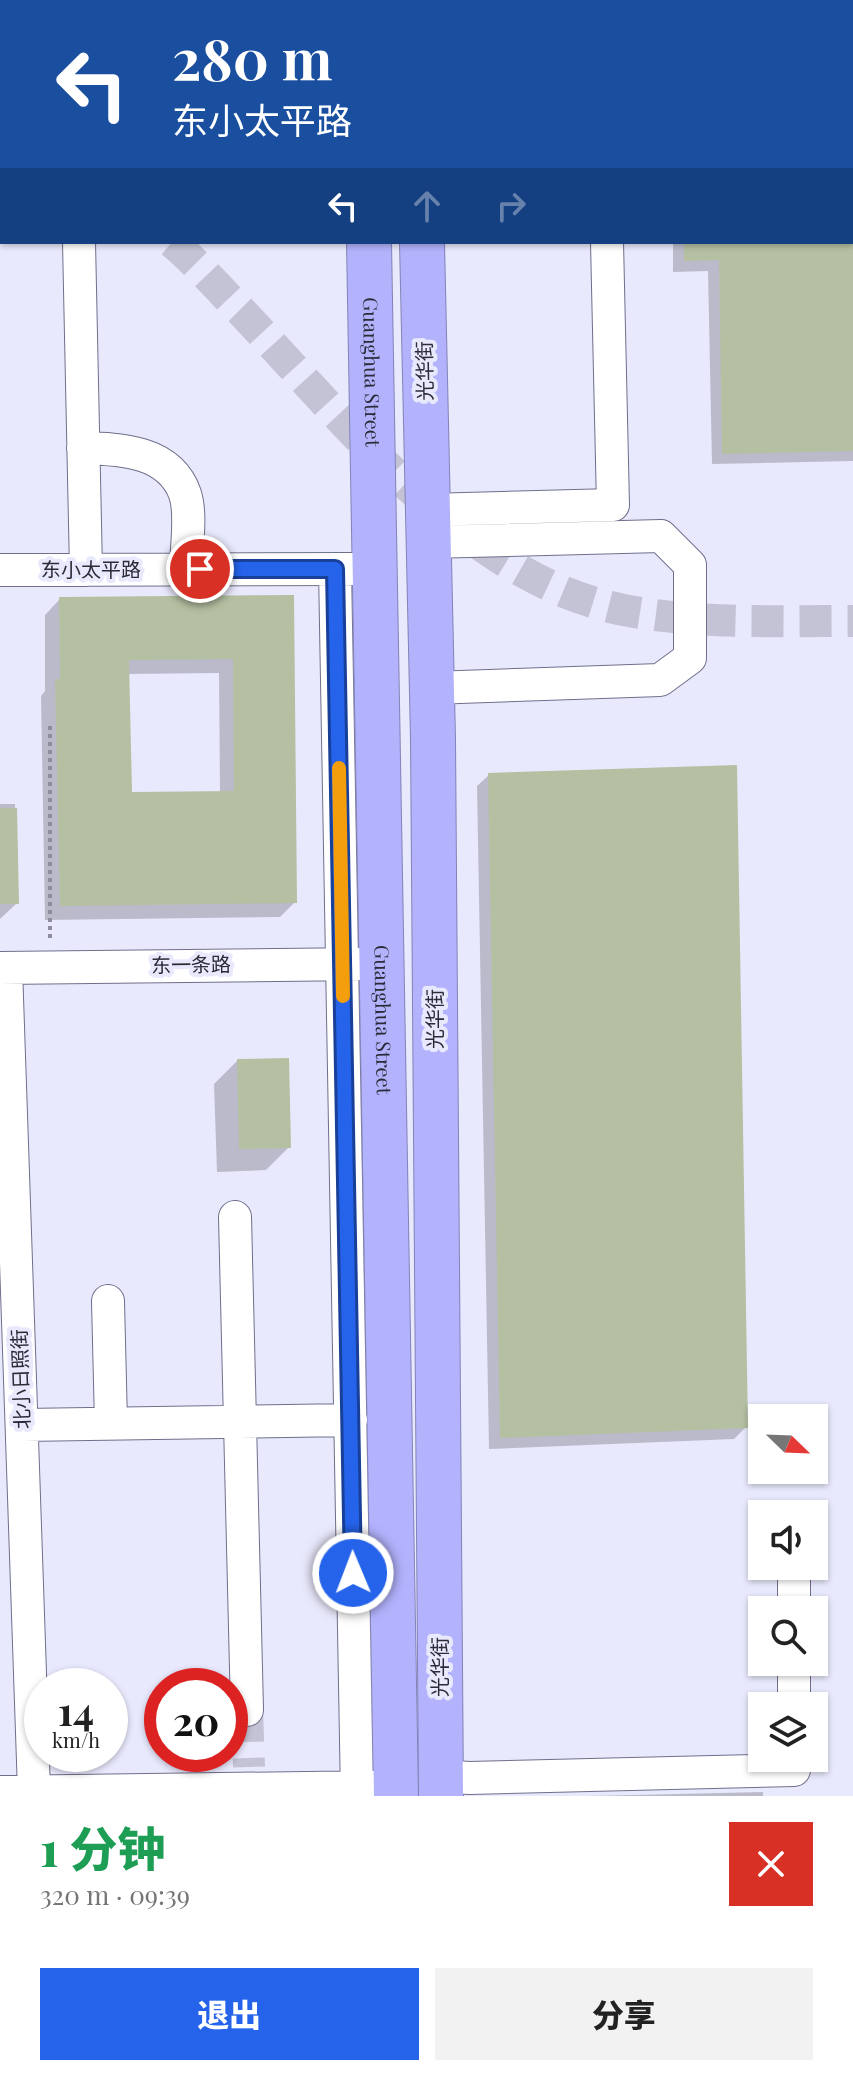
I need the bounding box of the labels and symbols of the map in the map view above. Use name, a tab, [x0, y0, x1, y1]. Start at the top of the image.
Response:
street label: Guanghua Street	[358, 297, 388, 448]
street label: 光华街	[409, 341, 438, 401]
pin	[166, 535, 234, 603]
street label: 东小太平路	[41, 555, 141, 582]
street label: Guanghua Street	[369, 945, 399, 1096]
street label: 东一条路	[151, 949, 231, 978]
street label: 光华街	[420, 989, 447, 1049]
street label: 北小日照街	[4, 1329, 35, 1429]
north arrow	[748, 1404, 828, 1484]
position arrow	[311, 1531, 395, 1615]
street label: 光华街	[425, 1637, 452, 1697]
speed limit sign: 20	[144, 1668, 248, 1772]

